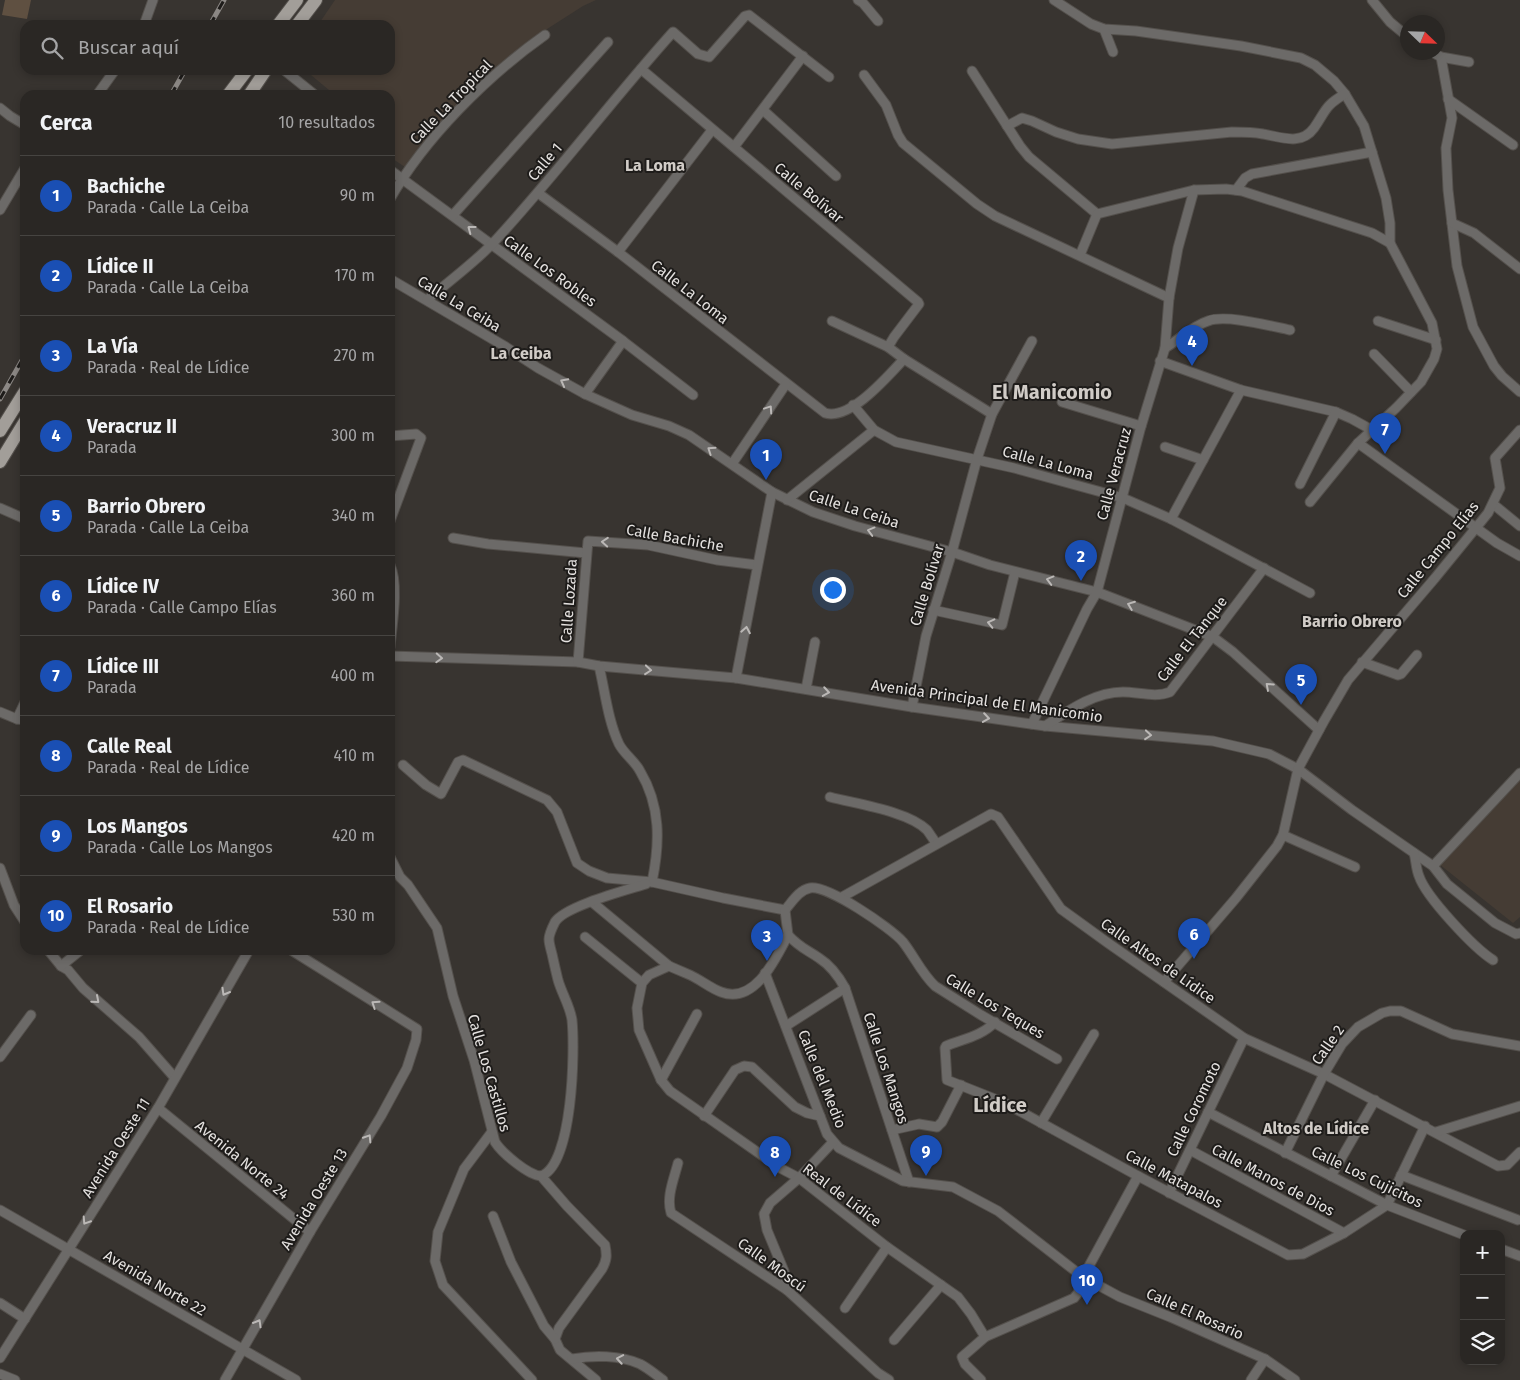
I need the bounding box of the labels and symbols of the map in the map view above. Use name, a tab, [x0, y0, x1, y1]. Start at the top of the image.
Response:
north arrow	[1400, 15, 1445, 60]
street label: Calle La Tropical	[406, 56, 496, 148]
street label: Calle 1	[524, 140, 566, 184]
district label: La Loma	[625, 156, 685, 175]
street label: Calle Bolívar	[771, 159, 847, 227]
one-way arrow	[467, 226, 477, 235]
street label: Calle Los Robles	[500, 231, 600, 311]
street label: Calle La Loma	[648, 256, 732, 328]
street label: Calle La Ceiba	[414, 272, 504, 336]
pin: 4	[1176, 325, 1208, 366]
district label: La Ceiba	[491, 344, 552, 363]
one-way arrow	[560, 379, 569, 389]
district label: El Manicomio	[992, 380, 1112, 404]
one-way arrow	[763, 406, 772, 415]
pin: 7	[1369, 413, 1401, 454]
street label: Calle Veracruz	[1093, 425, 1135, 522]
pin: 1	[750, 439, 782, 480]
street label: Calle La Loma	[1001, 442, 1095, 484]
one-way arrow	[707, 447, 717, 456]
street label: Calle La Ceiba	[807, 486, 901, 532]
street label: Calle Campo Elías	[1393, 498, 1483, 602]
street label: Calle Bachiche	[625, 521, 725, 555]
one-way arrow	[867, 526, 875, 536]
one-way arrow	[601, 536, 609, 547]
pin: 2	[1065, 540, 1097, 581]
street label: Calle Bolívar	[906, 542, 948, 628]
street label: Calle Lozada	[557, 558, 581, 644]
one-way arrow	[1045, 575, 1054, 586]
your location	[820, 577, 846, 603]
street label: Calle El Tanque	[1153, 593, 1231, 685]
one-way arrow	[1127, 601, 1136, 612]
district label: Barrio Obrero	[1302, 612, 1402, 631]
one-way arrow	[986, 618, 995, 629]
one-way arrow	[740, 626, 751, 634]
one-way arrow	[435, 652, 443, 663]
one-way arrow	[644, 664, 652, 675]
pin: 5	[1285, 664, 1317, 705]
street label: Avenida Principal de El Manicomio	[870, 676, 1104, 726]
one-way arrow	[1266, 682, 1275, 691]
one-way arrow	[822, 687, 830, 697]
one-way arrow	[983, 712, 991, 723]
one-way arrow	[1144, 729, 1152, 740]
street label: Calle Altos de Lídice	[1097, 915, 1219, 1007]
pin: 6	[1178, 918, 1210, 959]
pin: 3	[751, 920, 783, 961]
street label: Calle Los Teques	[942, 969, 1048, 1043]
one-way arrow	[221, 987, 231, 996]
one-way arrow	[90, 994, 99, 1002]
one-way arrow	[372, 1001, 381, 1010]
street label: Calle Los Mangos	[860, 1010, 912, 1126]
street label: Calle Los Castillos	[464, 1012, 514, 1134]
street label: Calle 2	[1308, 1022, 1348, 1068]
street label: Calle del Medio	[794, 1027, 850, 1131]
street label: Calle Coromoto	[1163, 1058, 1225, 1160]
district label: Lídice	[973, 1093, 1027, 1117]
street label: Avenida Oeste 11	[78, 1095, 154, 1201]
street label: Avenida Norte 24	[192, 1117, 292, 1203]
district label: Altos de Lídice	[1262, 1119, 1369, 1138]
one-way arrow	[361, 1134, 371, 1143]
pin: 9	[910, 1135, 942, 1176]
pin: 8	[759, 1136, 791, 1177]
street label: Calle Manos de Dios	[1209, 1140, 1337, 1220]
street label: Calle Los Cujicitos	[1308, 1142, 1426, 1212]
street label: Avenida Oeste 13	[277, 1145, 351, 1253]
street label: Calle Matapalos	[1122, 1146, 1226, 1212]
street label: Real de Lídice	[799, 1159, 885, 1231]
one-way arrow	[83, 1215, 92, 1224]
street label: Calle Moscú	[734, 1234, 810, 1296]
street label: Avenida Norte 22	[101, 1246, 209, 1320]
pin: 10	[1071, 1264, 1103, 1305]
street label: Calle El Rosario	[1143, 1284, 1247, 1344]
one-way arrow	[252, 1319, 262, 1328]
one-way arrow	[616, 1354, 625, 1364]

